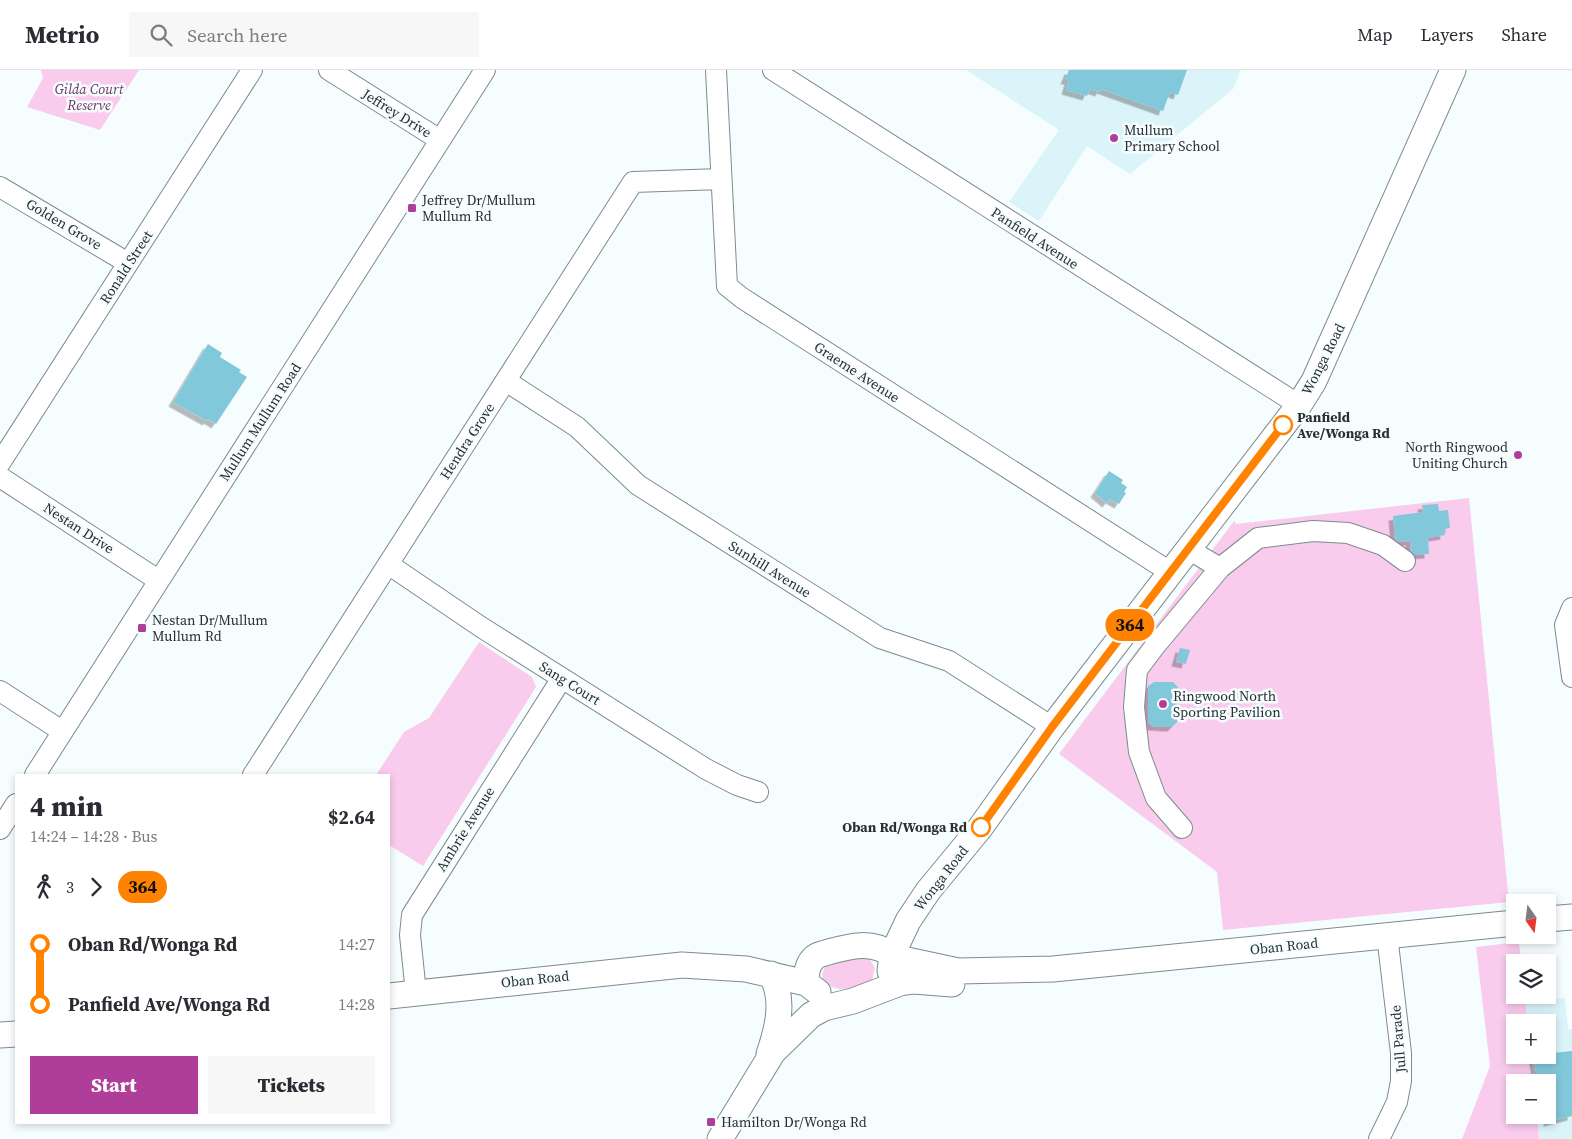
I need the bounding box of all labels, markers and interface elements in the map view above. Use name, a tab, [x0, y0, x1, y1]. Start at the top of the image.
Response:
search box	[129, 12, 479, 57]
text: Metrio	[25, 18, 99, 51]
icon: search	[147, 21, 175, 49]
text: Search here	[187, 22, 287, 48]
text: Map	[1357, 22, 1392, 47]
text: Layers	[1420, 22, 1473, 47]
text: Share	[1501, 22, 1547, 47]
park label: Gilda Court Reserve	[55, 79, 125, 115]
street label: Jeffrey Drive	[358, 83, 435, 142]
place label: Mullum Primary School	[1124, 120, 1220, 156]
marker: Mullum Primary School	[1108, 132, 1120, 144]
place label: Jeffrey Dr/Mullum Mullum Rd	[421, 190, 536, 226]
street label: Golden Grove	[22, 194, 106, 254]
marker: Jeffrey Dr/Mullum Mullum Rd	[406, 202, 418, 214]
street label: Panfield Avenue	[987, 202, 1083, 274]
street label: Ronald Street	[95, 226, 157, 308]
street label: Wonga Road	[1296, 320, 1350, 398]
street label: Graeme Avenue	[810, 337, 904, 407]
street label: Mullum Mullum Road	[214, 359, 306, 485]
street label: Hendra Grove	[435, 399, 499, 483]
place label: Panfield Ave/Wonga Rd	[1297, 407, 1390, 443]
marker: Panfield Ave/Wonga Rd	[1273, 415, 1293, 435]
place label: North Ringwood Uniting Church	[1405, 437, 1508, 473]
marker: North Ringwood Uniting Church	[1512, 449, 1524, 461]
street label: Nestan Drive	[40, 498, 118, 558]
street label: Sunhill Avenue	[725, 536, 815, 602]
line badge: 364	[1101, 609, 1159, 641]
place label: Nestan Dr/Mullum Mullum Rd	[152, 610, 268, 646]
text: 364	[1115, 612, 1145, 637]
marker: Nestan Dr/Mullum Mullum Rd	[136, 622, 148, 634]
street label: Sang Court	[536, 656, 605, 710]
place label: Ringwood North Sporting Pavilion	[1173, 686, 1281, 722]
marker: Ringwood North Sporting Pavilion	[1157, 698, 1169, 710]
street label: Ambrie Avenue	[431, 783, 499, 875]
text: 4 min	[30, 787, 103, 825]
text: $2.64	[328, 804, 375, 830]
place label: Oban Rd/Wonga Rd	[842, 817, 968, 837]
marker: Oban Rd/Wonga Rd	[971, 817, 991, 837]
text: 14:24 – 14:28 · Bus	[30, 825, 158, 847]
street label: Wonga Road	[909, 841, 973, 915]
icon: walk	[30, 873, 58, 901]
icon: forward	[82, 873, 110, 901]
text: 364	[128, 874, 157, 899]
text: 3	[66, 876, 74, 898]
north arrow	[1506, 894, 1556, 944]
map controls	[1506, 894, 1556, 1124]
text: Oban Rd/Wonga Rd	[68, 931, 237, 957]
street label: Oban Road	[1249, 932, 1319, 960]
text: 14:27	[338, 933, 375, 955]
button: layers	[1506, 954, 1556, 1004]
street label: Oban Road	[500, 965, 570, 993]
text: Panfield Ave/Wonga Rd	[68, 991, 270, 1017]
text: 14:28	[338, 993, 375, 1015]
street label: Jull Parade	[1385, 1004, 1411, 1075]
button: +	[1506, 1014, 1556, 1064]
button: Start	[30, 1056, 198, 1114]
button: Tickets	[208, 1056, 375, 1114]
button: −	[1506, 1074, 1556, 1124]
place label: Hamilton Dr/Wonga Rd	[721, 1112, 867, 1132]
marker: Hamilton Dr/Wonga Rd	[705, 1116, 717, 1128]

